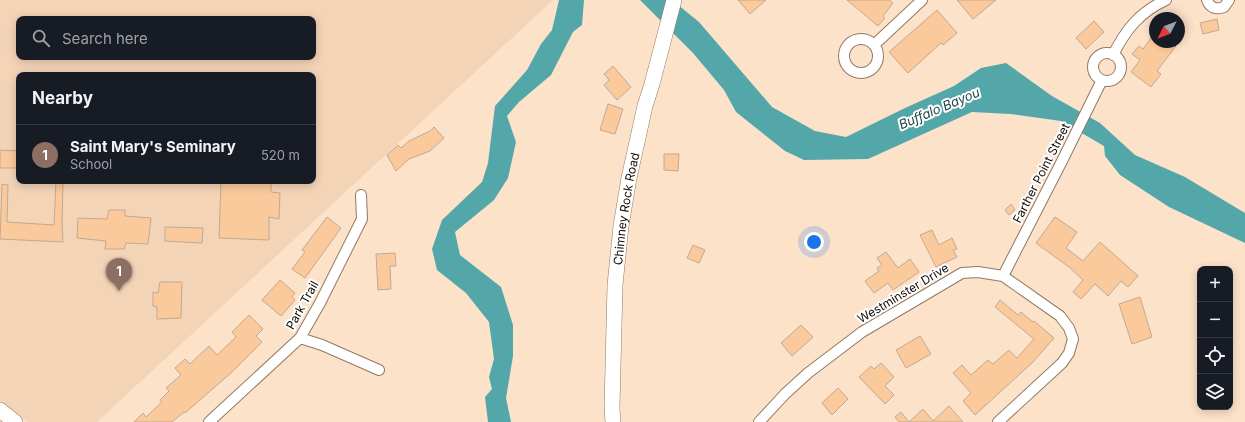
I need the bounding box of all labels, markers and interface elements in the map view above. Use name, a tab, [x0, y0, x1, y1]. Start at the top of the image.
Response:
north arrow	[1149, 12, 1185, 48]
search box	[16, 16, 316, 60]
icon: search	[30, 27, 52, 49]
text: Search here	[62, 29, 148, 48]
water label: Buffalo Bayou	[896, 84, 982, 132]
text: Nearby	[32, 88, 93, 108]
street label: Farther Point Street	[1009, 120, 1073, 225]
text: Saint Mary's Seminary	[70, 137, 236, 156]
text: 1	[42, 147, 48, 163]
text: 520 m	[261, 147, 300, 163]
street label: Chimney Rock Road	[610, 151, 642, 266]
text: School	[70, 156, 112, 172]
your location	[804, 232, 824, 252]
pin: 1	[106, 258, 132, 291]
street label: Westminster Drive	[855, 260, 951, 326]
map controls	[1197, 266, 1233, 410]
button: +	[1197, 266, 1233, 302]
street label: Park Trail	[283, 278, 321, 332]
button: −	[1197, 302, 1233, 338]
button: locate	[1197, 338, 1233, 374]
button: layers	[1197, 374, 1233, 410]

